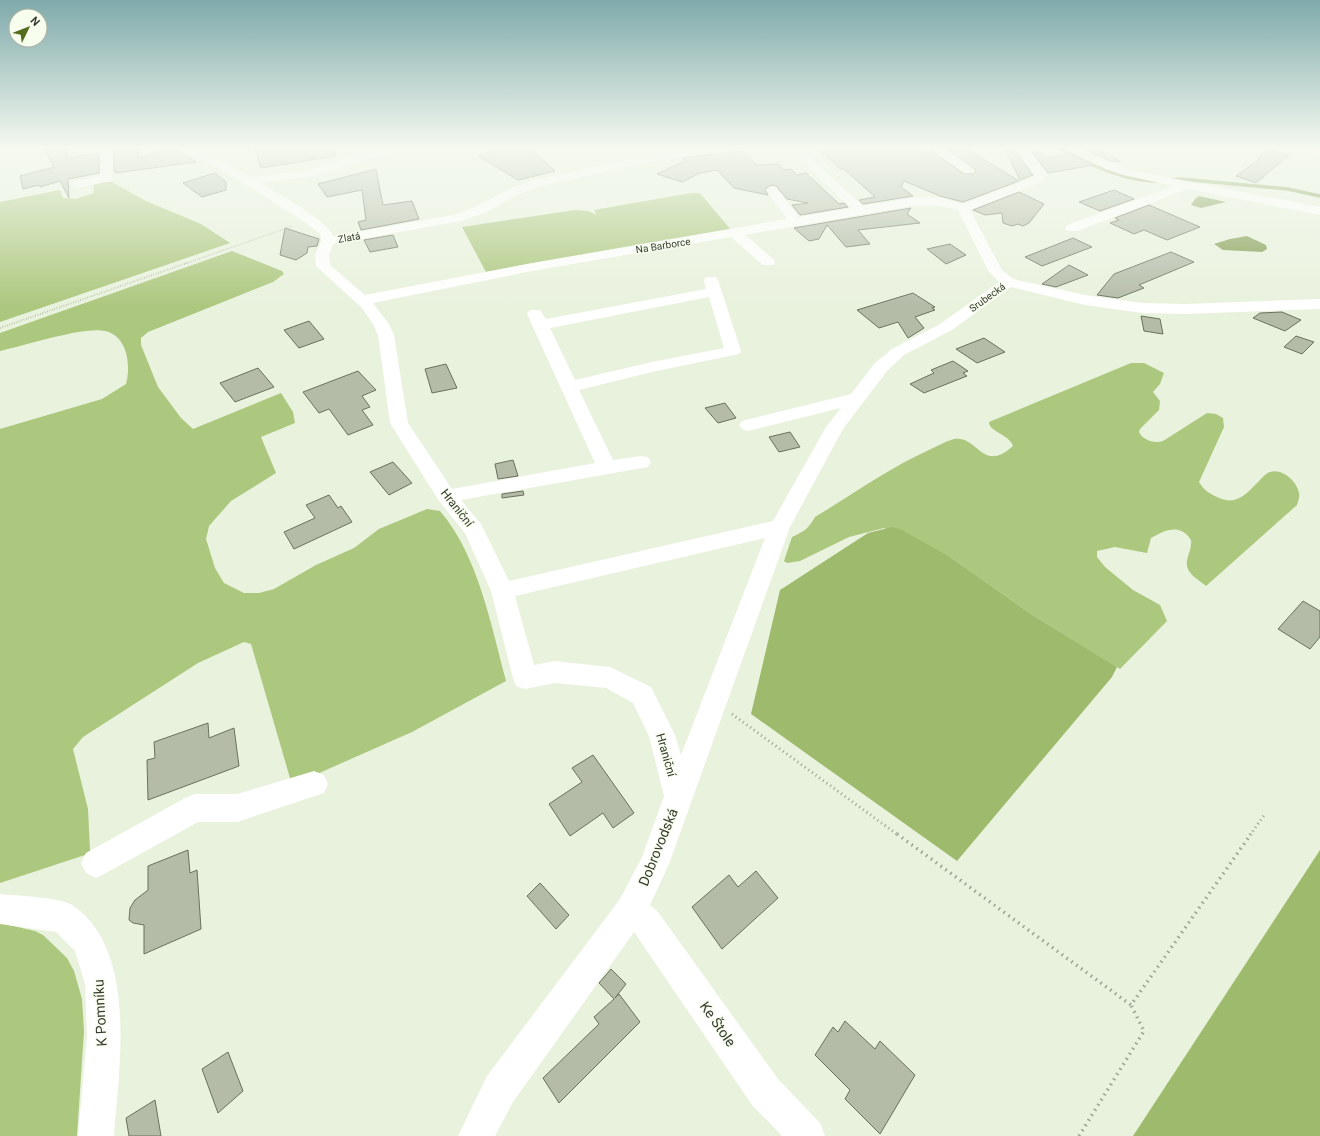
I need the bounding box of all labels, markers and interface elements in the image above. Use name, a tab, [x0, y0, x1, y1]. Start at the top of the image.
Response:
north arrow	[8, 8, 48, 48]
text: N	[28, 14, 43, 29]
street label: Zlatá	[337, 230, 361, 245]
street label: Na Barborce	[635, 236, 691, 255]
street label: Srubecká	[967, 281, 1007, 314]
street label: Hraniční	[438, 486, 477, 531]
street label: Hraniční	[653, 732, 679, 779]
street label: Dobrovodská	[635, 806, 681, 888]
street label: K Pomníku	[90, 979, 110, 1047]
street label: Ke Štole	[697, 998, 740, 1050]

